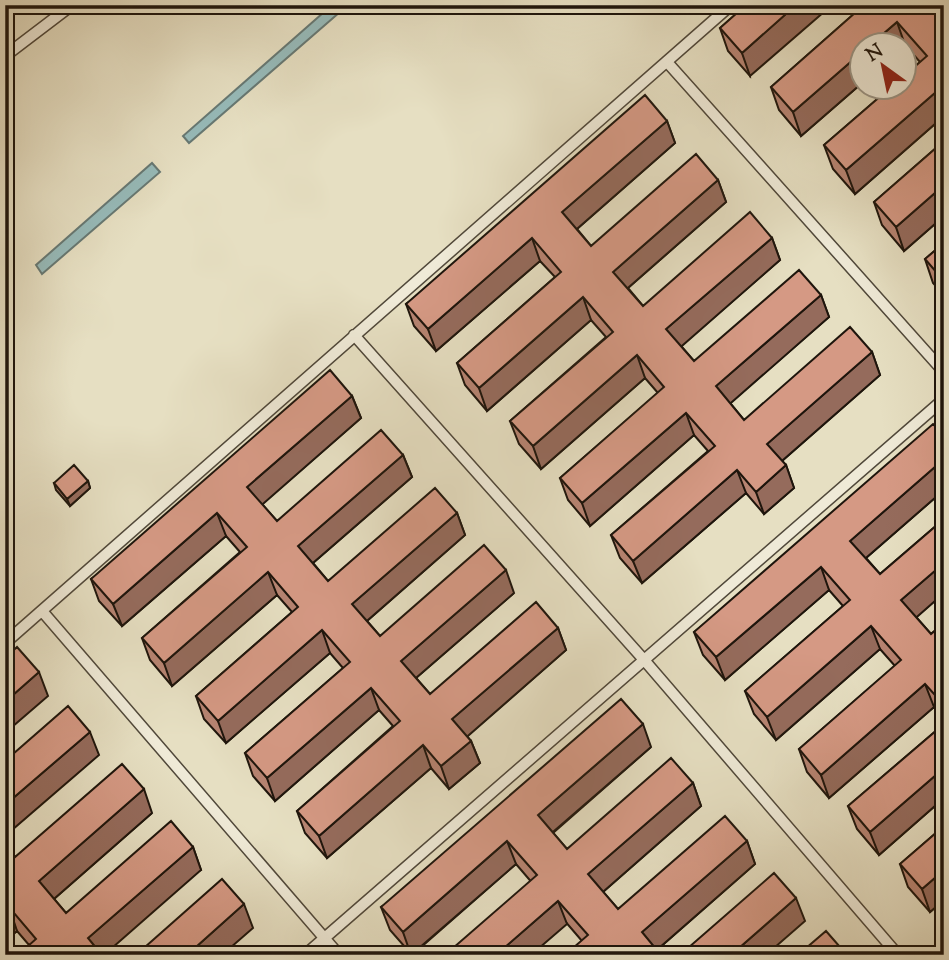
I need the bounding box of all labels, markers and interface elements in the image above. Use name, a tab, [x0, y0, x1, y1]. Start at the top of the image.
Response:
north arrow	[848, 32, 918, 102]
text: N	[861, 38, 889, 69]

